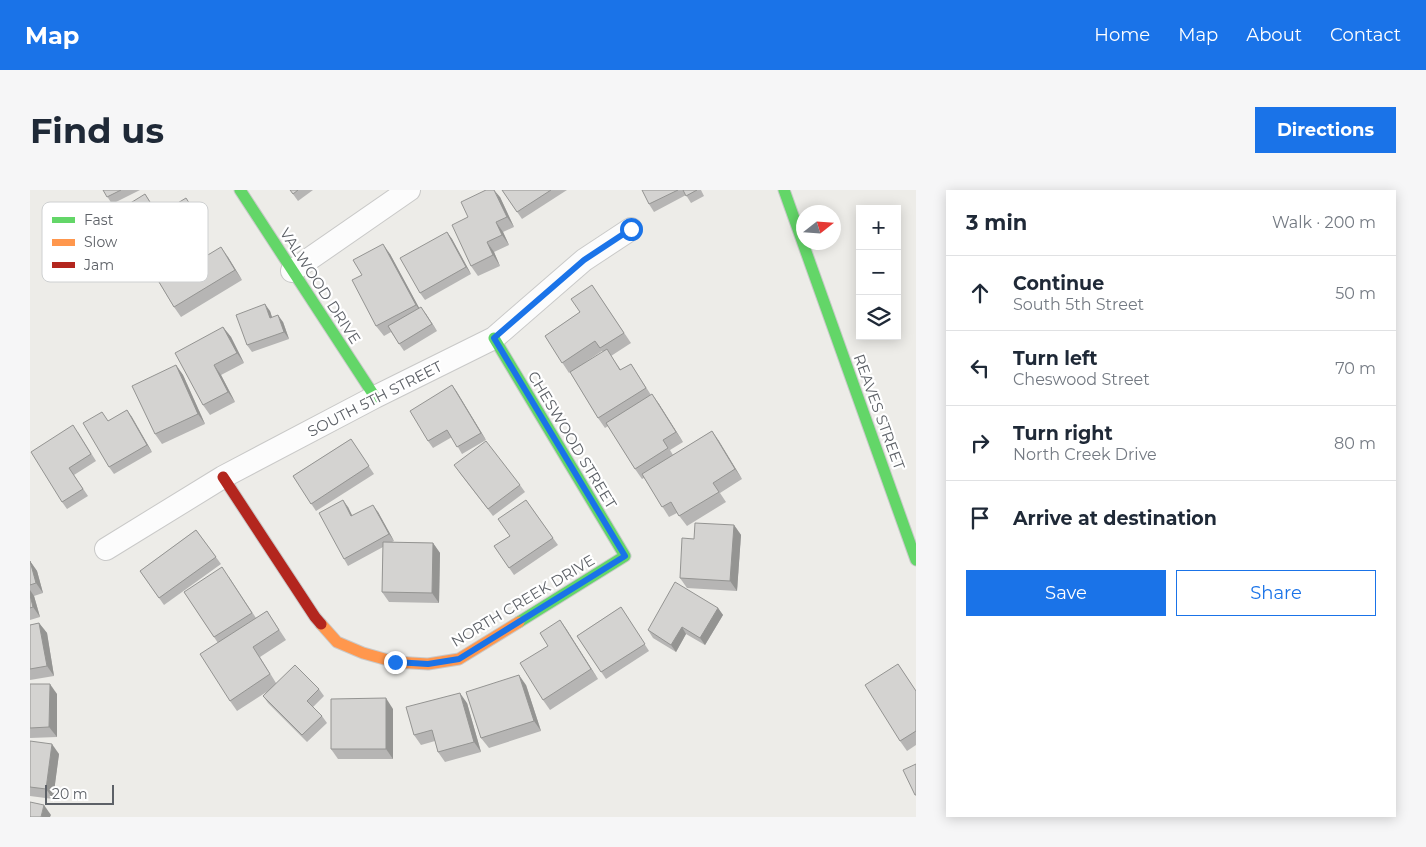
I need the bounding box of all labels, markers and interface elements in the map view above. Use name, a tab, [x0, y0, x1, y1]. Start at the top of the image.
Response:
text: Map	[25, 21, 79, 50]
text: Home	[1094, 24, 1150, 46]
text: Map	[1178, 24, 1218, 46]
text: About	[1246, 24, 1302, 46]
text: Contact	[1330, 24, 1401, 46]
button: Directions	[1255, 107, 1396, 153]
text: Find us	[30, 109, 164, 152]
legend	[42, 202, 208, 282]
north arrow	[796, 205, 841, 250]
map controls	[856, 205, 901, 340]
button: +	[856, 205, 901, 250]
text: 3 min	[966, 210, 1027, 235]
text: Fast	[84, 211, 114, 229]
text: Walk · 200 m	[1272, 213, 1376, 232]
route start	[620, 218, 643, 241]
street label: VALWOOD DRIVE	[276, 224, 365, 347]
text: Slow	[84, 233, 118, 251]
button: −	[856, 250, 901, 295]
text: Jam	[83, 256, 114, 274]
text: Continue	[1013, 272, 1104, 295]
icon: ahead	[966, 279, 994, 307]
text: 50 m	[1335, 284, 1376, 303]
button: layers	[856, 295, 901, 340]
text: South 5th Street	[1013, 295, 1144, 314]
text: Turn left	[1013, 347, 1098, 370]
street label: REAVES STREET	[850, 351, 909, 473]
icon: left	[966, 354, 994, 382]
street label: SOUTH 5TH STREET	[304, 356, 446, 441]
text: 70 m	[1335, 359, 1376, 378]
street label: CHESWOOD STREET	[524, 368, 621, 512]
text: Cheswood Street	[1013, 370, 1150, 389]
text: Turn right	[1013, 422, 1113, 445]
icon: right	[966, 429, 994, 457]
text: 80 m	[1334, 434, 1376, 453]
text: North Creek Drive	[1013, 445, 1157, 464]
icon: arrive	[966, 504, 994, 532]
text: Arrive at destination	[1013, 507, 1217, 530]
street label: NORTH CREEK DRIVE	[447, 550, 598, 651]
button: Save	[966, 570, 1166, 616]
button: Share	[1176, 570, 1376, 616]
route end	[384, 651, 407, 674]
scale bar	[45, 782, 114, 805]
text: 20 m	[52, 785, 88, 803]

